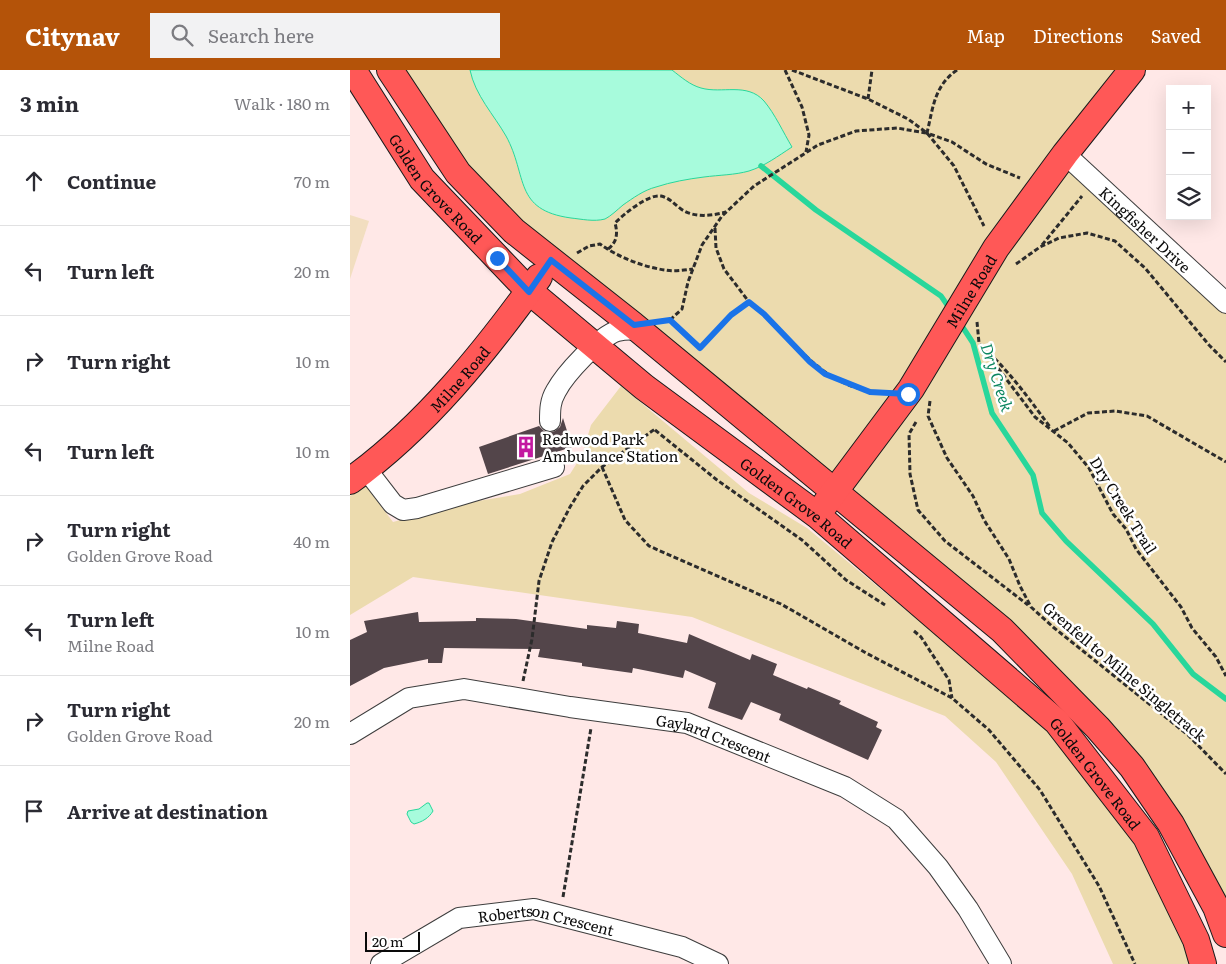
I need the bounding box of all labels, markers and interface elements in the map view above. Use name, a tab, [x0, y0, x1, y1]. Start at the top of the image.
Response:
search box	[150, 13, 500, 58]
text: Citynav	[25, 18, 120, 53]
icon: search	[168, 21, 196, 49]
text: Search here	[208, 21, 314, 49]
text: Map	[967, 22, 1005, 49]
text: Directions	[1033, 22, 1123, 49]
text: Saved	[1151, 22, 1201, 49]
map controls	[1166, 85, 1211, 220]
button: +	[1166, 85, 1211, 130]
text: 3 min	[20, 87, 79, 118]
text: Walk · 180 m	[234, 91, 330, 115]
street label: Golden Grove Road	[384, 129, 489, 248]
button: −	[1166, 130, 1211, 175]
icon: ahead	[20, 167, 48, 195]
text: Continue	[67, 167, 156, 195]
text: 70 m	[294, 169, 330, 193]
button: layers	[1166, 175, 1211, 220]
street label: Kingfisher Drive	[1095, 180, 1197, 277]
route end	[486, 247, 509, 270]
street label: Milne Road	[939, 250, 1001, 332]
icon: left	[20, 257, 48, 285]
text: Turn left	[67, 257, 154, 285]
text: 20 m	[294, 259, 330, 283]
street label: Milne Road	[423, 340, 495, 417]
water label: Dry Creek	[976, 340, 1020, 415]
icon: right	[20, 347, 48, 375]
text: Turn right	[67, 347, 171, 375]
text: 10 m	[296, 349, 330, 373]
route start	[897, 383, 920, 406]
place label: Redwood Park Ambulance Station	[542, 427, 678, 467]
building icon: Redwood Park Ambulance Station	[513, 434, 539, 460]
icon: left	[20, 437, 48, 465]
text: Turn left	[67, 437, 154, 465]
text: 10 m	[296, 439, 330, 463]
street label: Golden Grove Road	[736, 451, 858, 553]
street label: Dry Creek Trail	[1085, 452, 1163, 558]
text: Turn right	[67, 515, 171, 543]
icon: right	[20, 527, 48, 555]
text: 40 m	[293, 529, 330, 553]
text: Golden Grove Road	[67, 543, 213, 567]
street label: Grenfell to Milne Singletrack	[1038, 596, 1212, 747]
text: Turn left	[67, 605, 154, 633]
icon: left	[20, 617, 48, 645]
text: 10 m	[296, 619, 330, 643]
text: Milne Road	[67, 633, 154, 657]
text: Turn right	[67, 695, 171, 723]
icon: right	[20, 707, 48, 735]
street label: Gaylard Crescent	[655, 707, 775, 768]
text: 20 m	[294, 709, 330, 733]
street label: Golden Grove Road	[1045, 712, 1147, 834]
text: Golden Grove Road	[67, 723, 213, 747]
icon: arrive	[20, 797, 48, 825]
text: Arrive at destination	[67, 797, 268, 825]
street label: Robertson Crescent	[476, 897, 617, 941]
scale bar	[365, 929, 420, 952]
text: 20 m	[372, 931, 404, 951]

